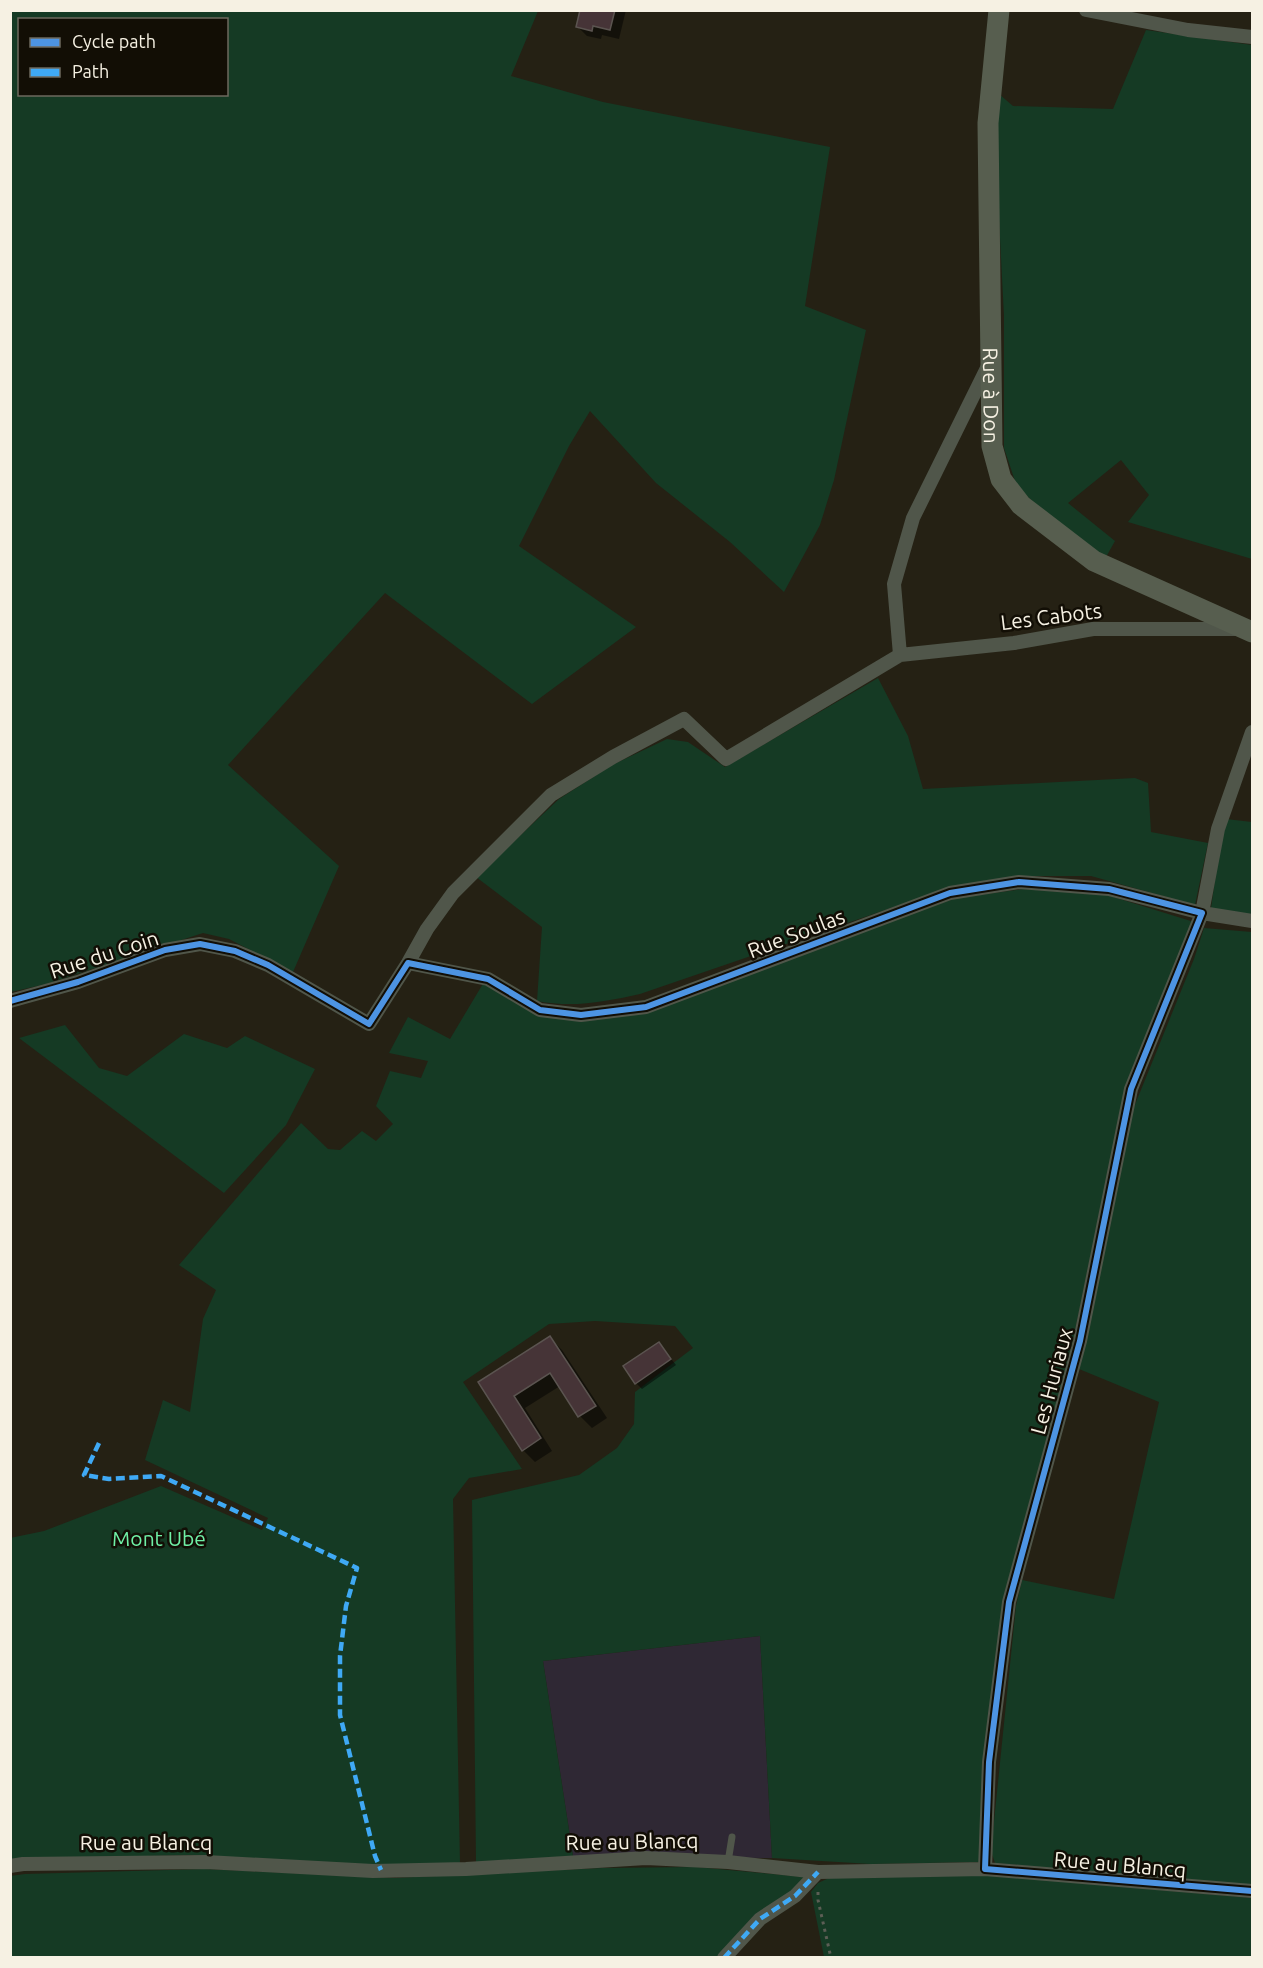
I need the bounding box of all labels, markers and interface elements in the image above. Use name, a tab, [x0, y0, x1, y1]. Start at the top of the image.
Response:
legend	[18, 18, 228, 96]
text: Cycle path	[72, 31, 156, 51]
text: Path	[72, 61, 109, 81]
street label: Rue à Don	[979, 347, 1004, 444]
street label: Les Cabots	[999, 598, 1103, 634]
street label: Rue Soulas	[744, 903, 848, 963]
street label: Rue du Coin	[47, 925, 161, 983]
street label: Les Huriaux	[1025, 1325, 1077, 1437]
park label: Mont Ubé	[112, 1526, 206, 1550]
street label: Rue au Blancq	[565, 1828, 699, 1854]
street label: Rue au Blancq	[80, 1830, 212, 1854]
street label: Rue au Blancq	[1053, 1846, 1187, 1882]

